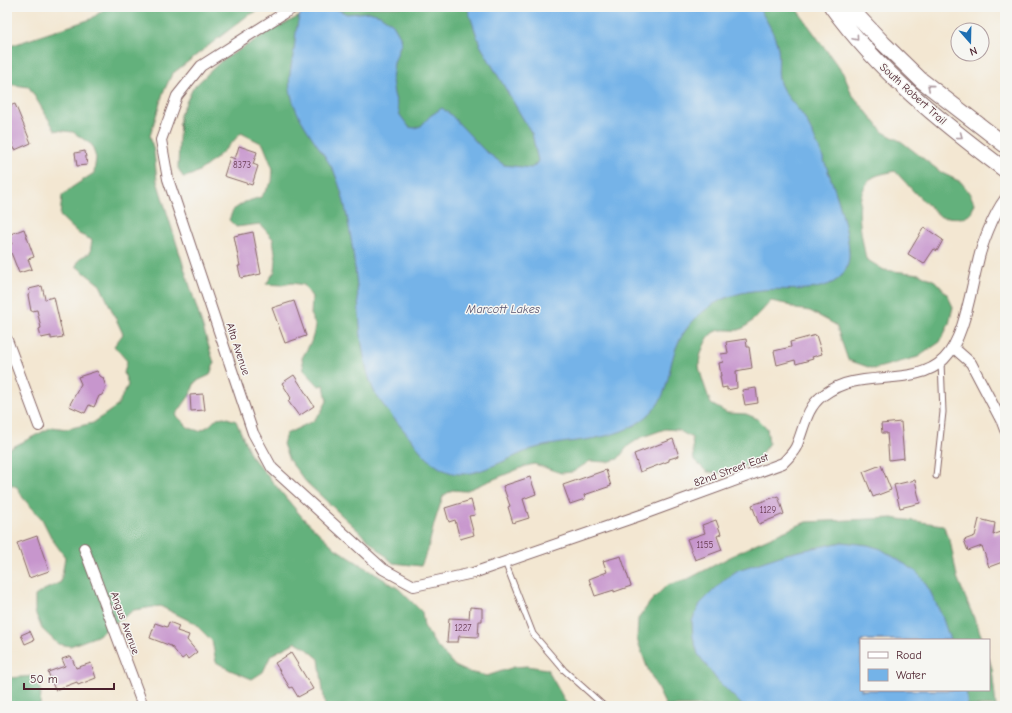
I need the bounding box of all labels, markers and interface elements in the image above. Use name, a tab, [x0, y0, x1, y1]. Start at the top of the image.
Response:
north arrow	[950, 22, 990, 62]
one-way arrow	[851, 33, 858, 40]
text: N	[968, 44, 979, 58]
street label: South Robert Trail	[877, 61, 949, 127]
one-way arrow	[927, 85, 934, 92]
one-way arrow	[956, 131, 963, 138]
house number: 8373	[233, 160, 251, 170]
water label: Marcott Lakes	[465, 302, 540, 316]
street label: Alta Avenue	[223, 321, 253, 377]
street label: 82nd Street East	[692, 450, 771, 489]
house number: 1129	[760, 505, 777, 515]
house number: 1155	[697, 540, 714, 550]
street label: Angus Avenue	[108, 590, 143, 657]
house number: 1227	[454, 623, 472, 633]
legend	[860, 639, 990, 691]
text: Road	[896, 648, 922, 662]
scale bar	[24, 665, 114, 691]
text: Water	[896, 668, 926, 682]
text: 50 m	[30, 672, 58, 686]

